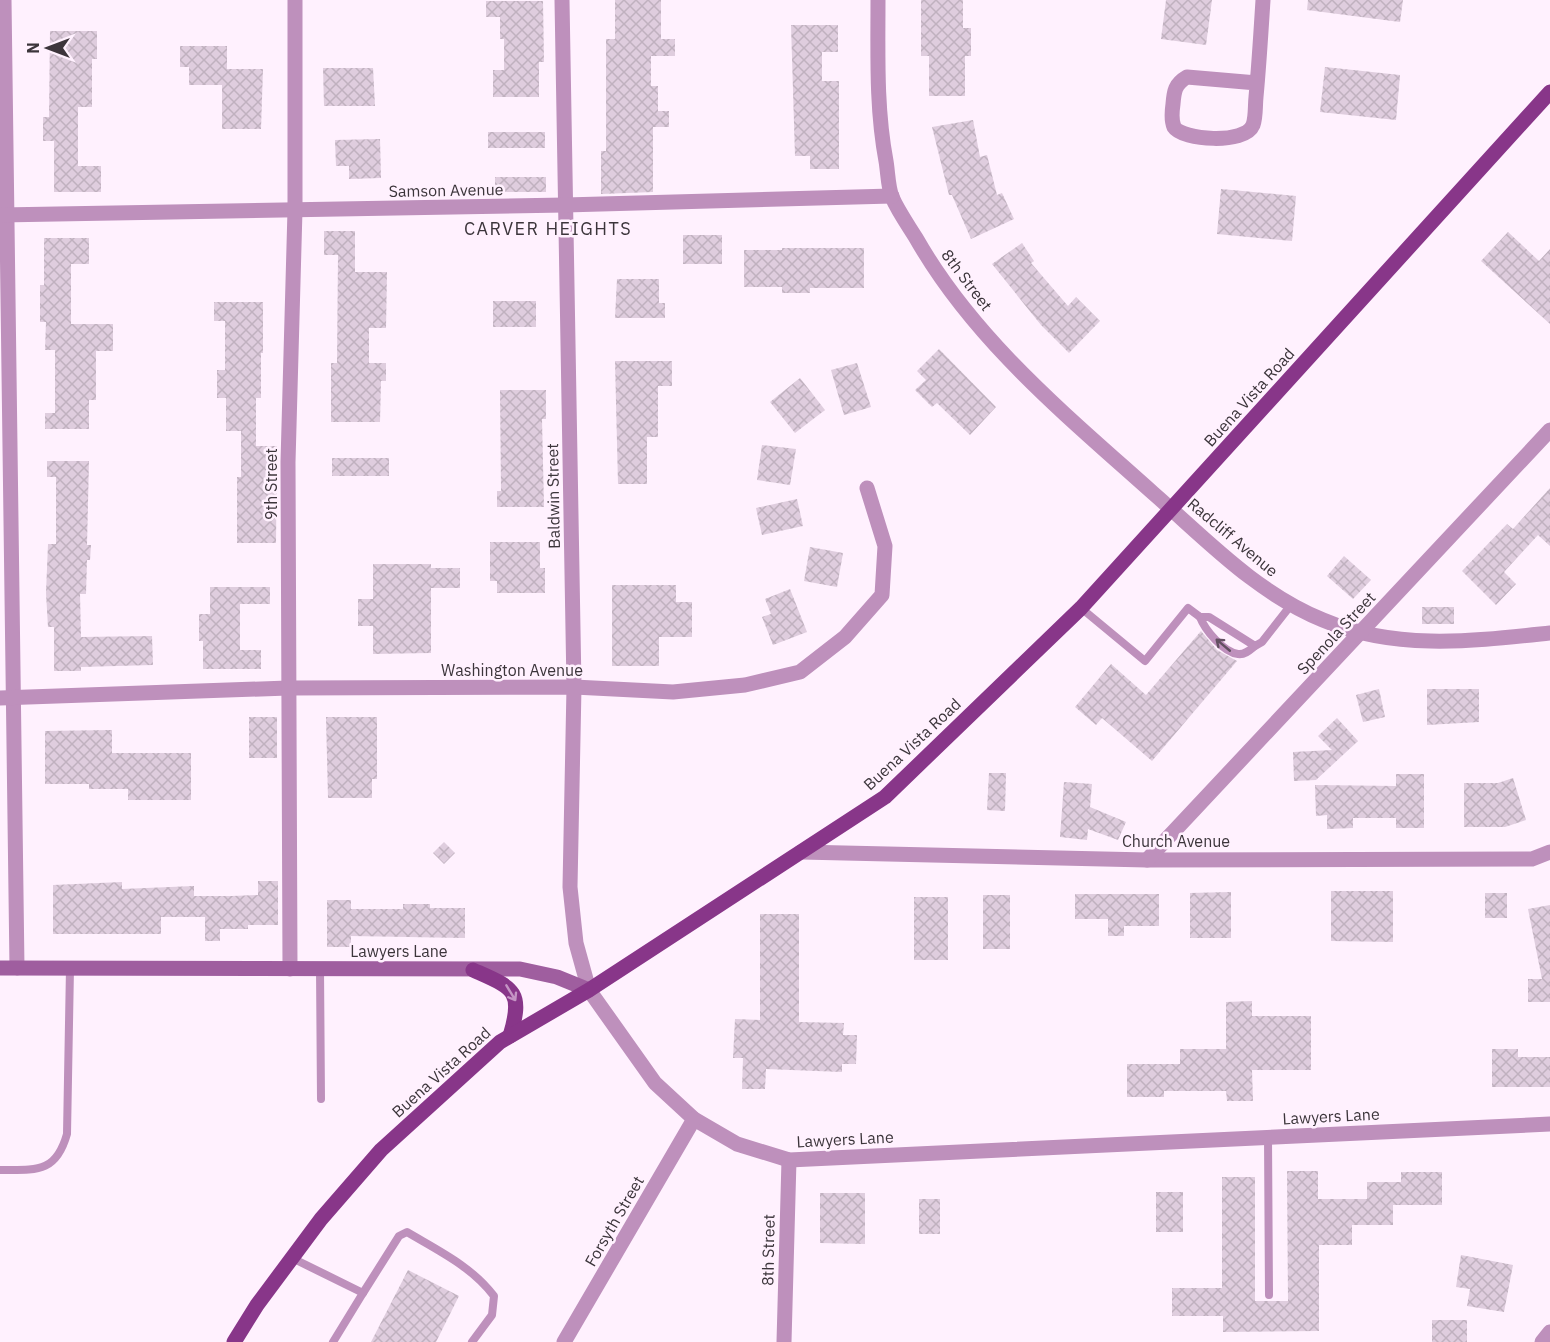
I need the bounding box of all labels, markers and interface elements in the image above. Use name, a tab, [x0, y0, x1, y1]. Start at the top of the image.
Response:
north arrow	[18, 18, 78, 78]
text: N	[23, 42, 43, 54]
street label: Samson Avenue	[388, 179, 504, 201]
district label: CARVER HEIGHTS	[464, 217, 632, 240]
street label: 8th Street	[937, 245, 997, 315]
street label: Buena Vista Road	[1199, 344, 1299, 450]
street label: Baldwin Street	[542, 443, 564, 549]
street label: 9th Street	[261, 448, 281, 520]
street label: Radcliff Avenue	[1184, 493, 1282, 581]
street label: Spenola Street	[1293, 587, 1379, 679]
one-way arrow	[1215, 638, 1231, 651]
street label: Washington Avenue	[441, 660, 583, 680]
street label: Buena Vista Road	[859, 694, 965, 794]
street label: Church Avenue	[1122, 831, 1230, 851]
street label: Lawyers Lane	[350, 941, 448, 961]
one-way arrow	[505, 984, 517, 1001]
street label: Buena Vista Road	[388, 1022, 494, 1122]
street label: Lawyers Lane	[1282, 1103, 1380, 1129]
street label: Lawyers Lane	[796, 1126, 894, 1152]
street label: Forsyth Street	[580, 1172, 648, 1270]
street label: 8th Street	[757, 1214, 779, 1286]

